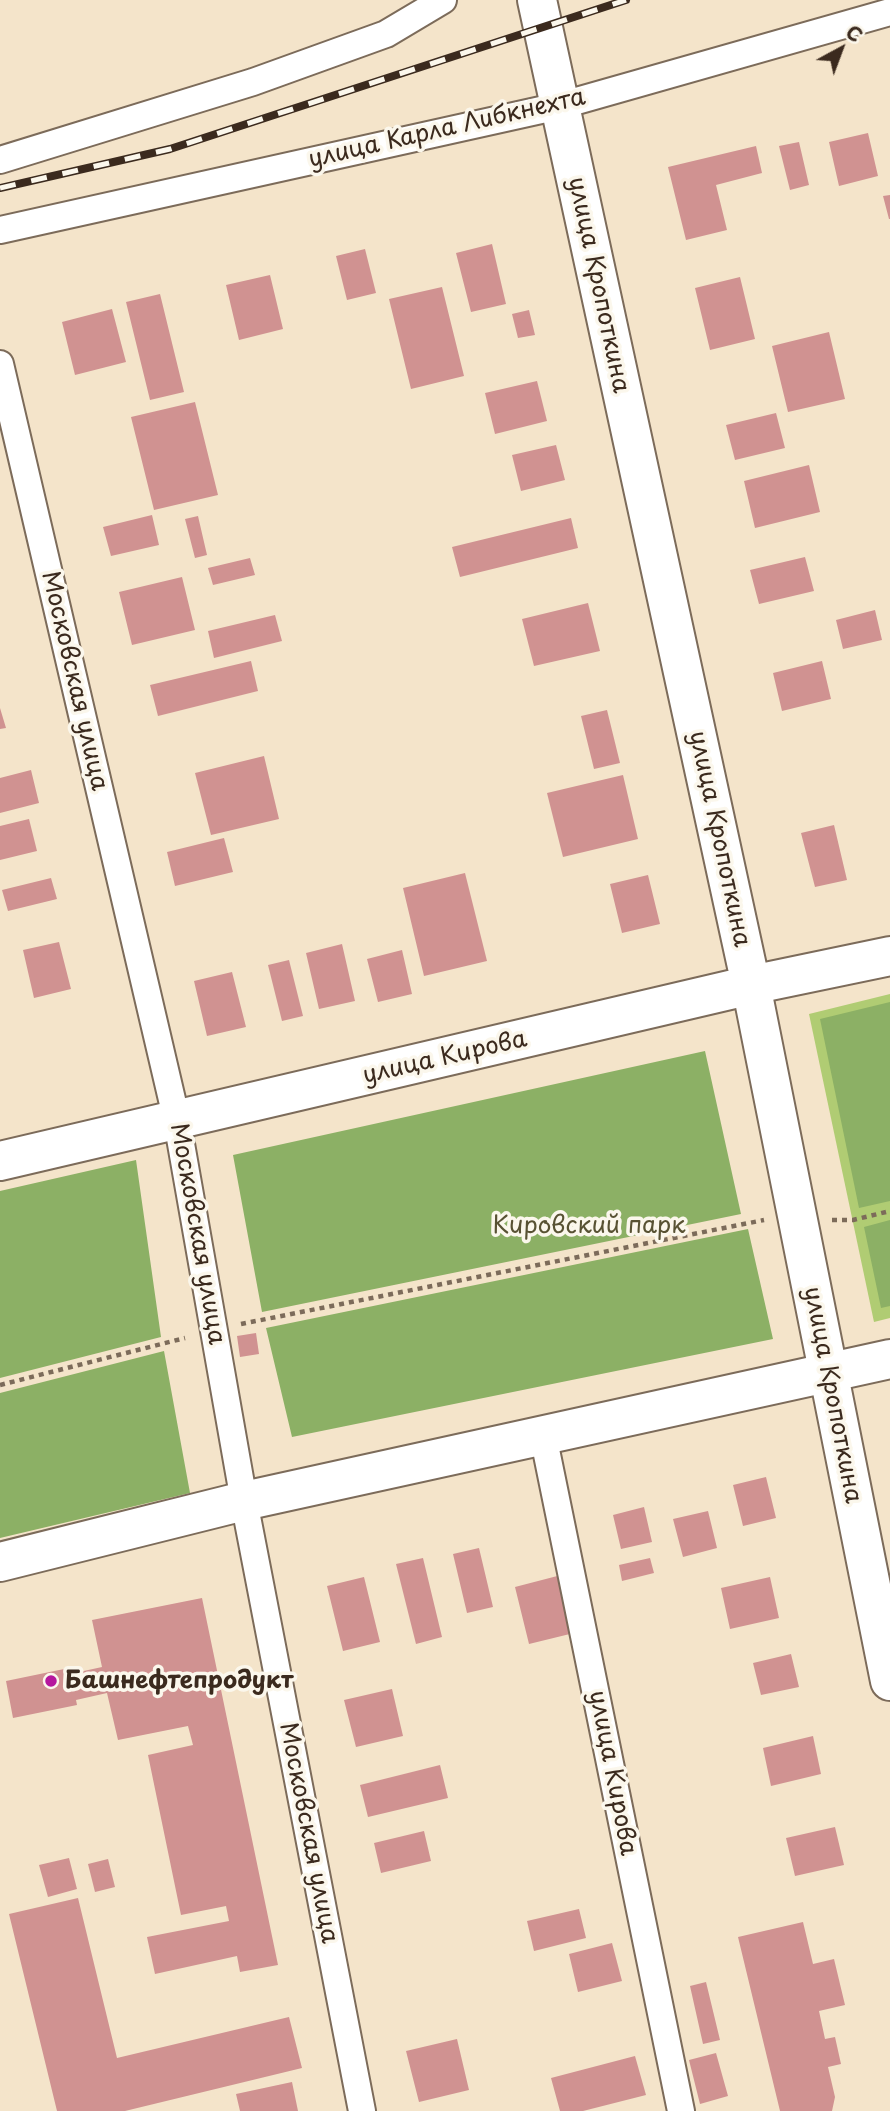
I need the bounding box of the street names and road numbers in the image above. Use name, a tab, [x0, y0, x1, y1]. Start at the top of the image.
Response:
street label: улица Карла Либкнехта	[306, 83, 588, 175]
street label: улица Кропоткина	[561, 174, 635, 396]
street label: Московская улица	[35, 568, 113, 794]
street label: улица Кропоткина	[682, 728, 756, 950]
street label: улица Кирова	[360, 1025, 530, 1091]
street label: Московская улица	[163, 1121, 231, 1347]
street label: улица Кропоткина	[797, 1284, 867, 1506]
street label: улица Кирова	[582, 1688, 642, 1858]
street label: Московская улица	[272, 1720, 344, 1946]

